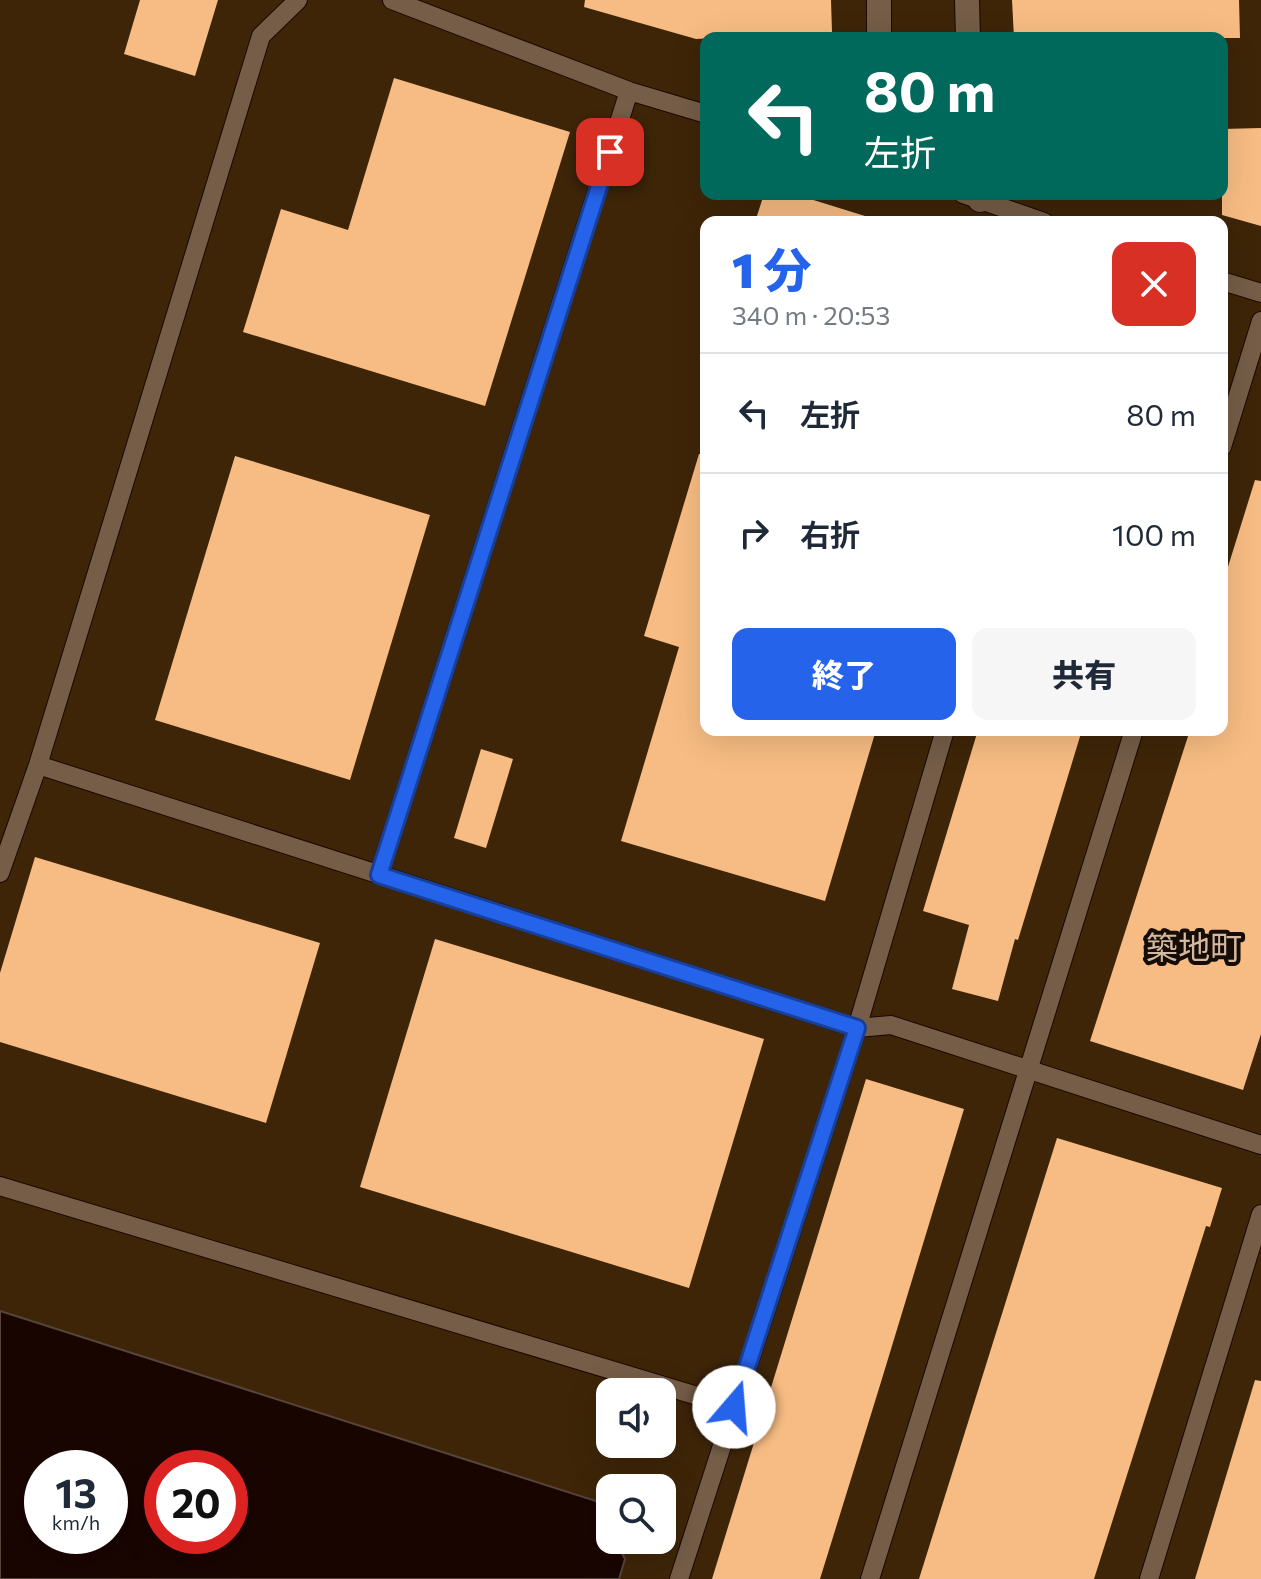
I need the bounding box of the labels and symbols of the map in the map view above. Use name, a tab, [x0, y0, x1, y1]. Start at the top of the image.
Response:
pin	[576, 118, 644, 186]
district label: 築地町	[1146, 926, 1242, 966]
position arrow	[692, 1365, 776, 1449]
speed limit sign: 20	[144, 1450, 248, 1554]

